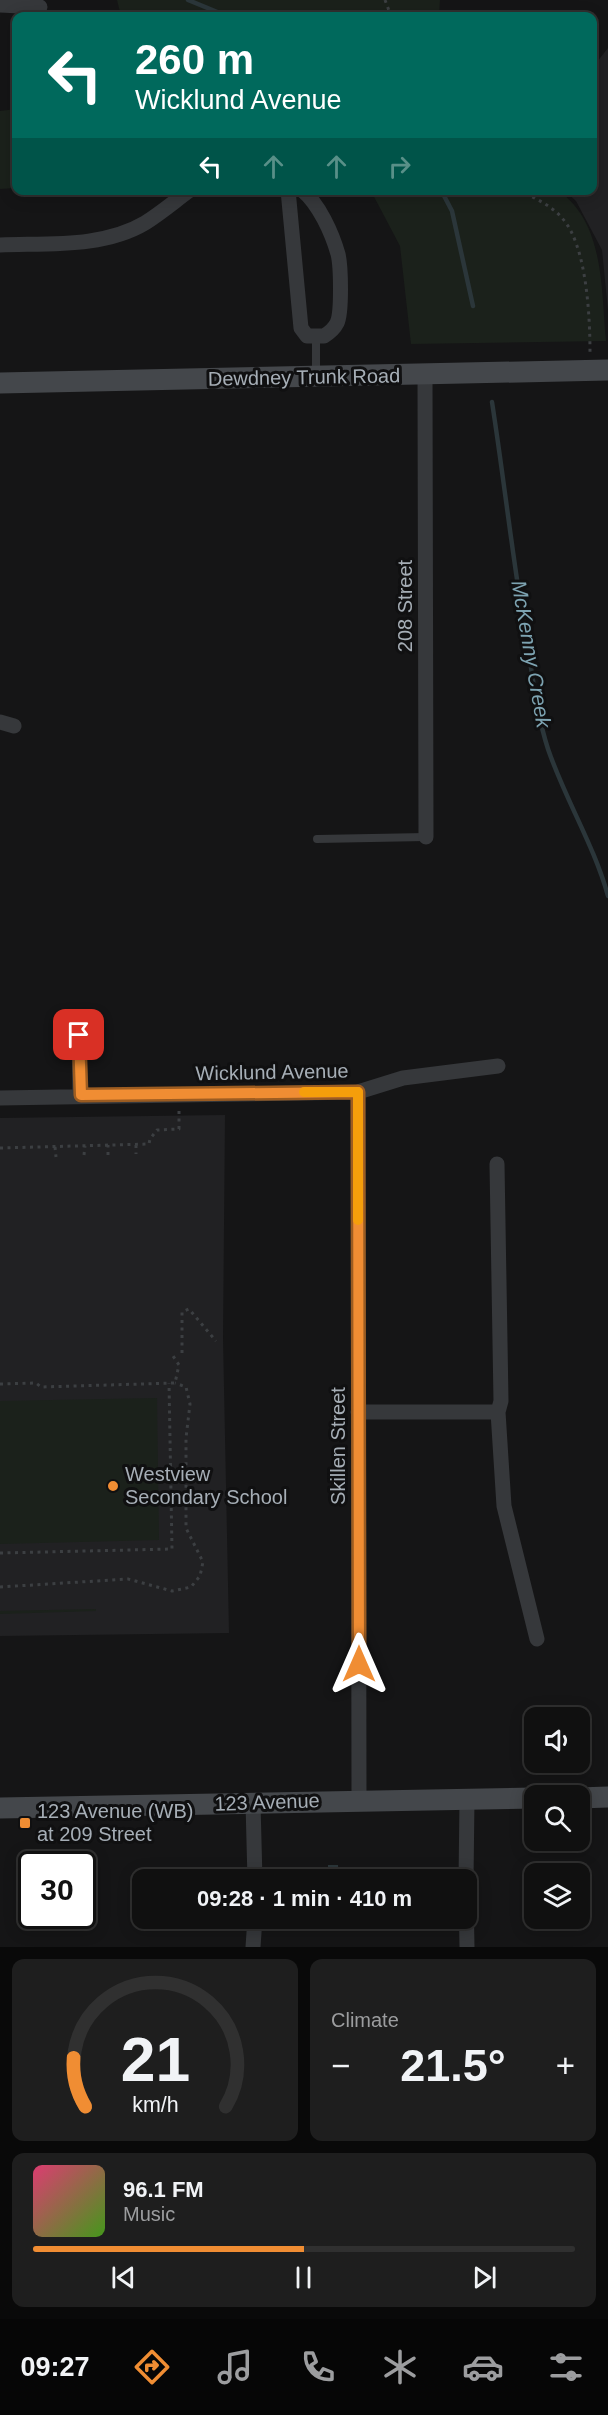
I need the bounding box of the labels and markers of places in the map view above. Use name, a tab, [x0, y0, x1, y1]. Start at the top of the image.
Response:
pin	[53, 1009, 104, 1060]
place label: Westview Secondary School	[125, 1463, 287, 1508]
marker: Westview Secondary School	[106, 1479, 120, 1493]
place label: 123 Avenue (WB) at 209 Street	[37, 1800, 193, 1845]
marker: 123 Avenue (WB) at 209 Street	[18, 1816, 32, 1830]

